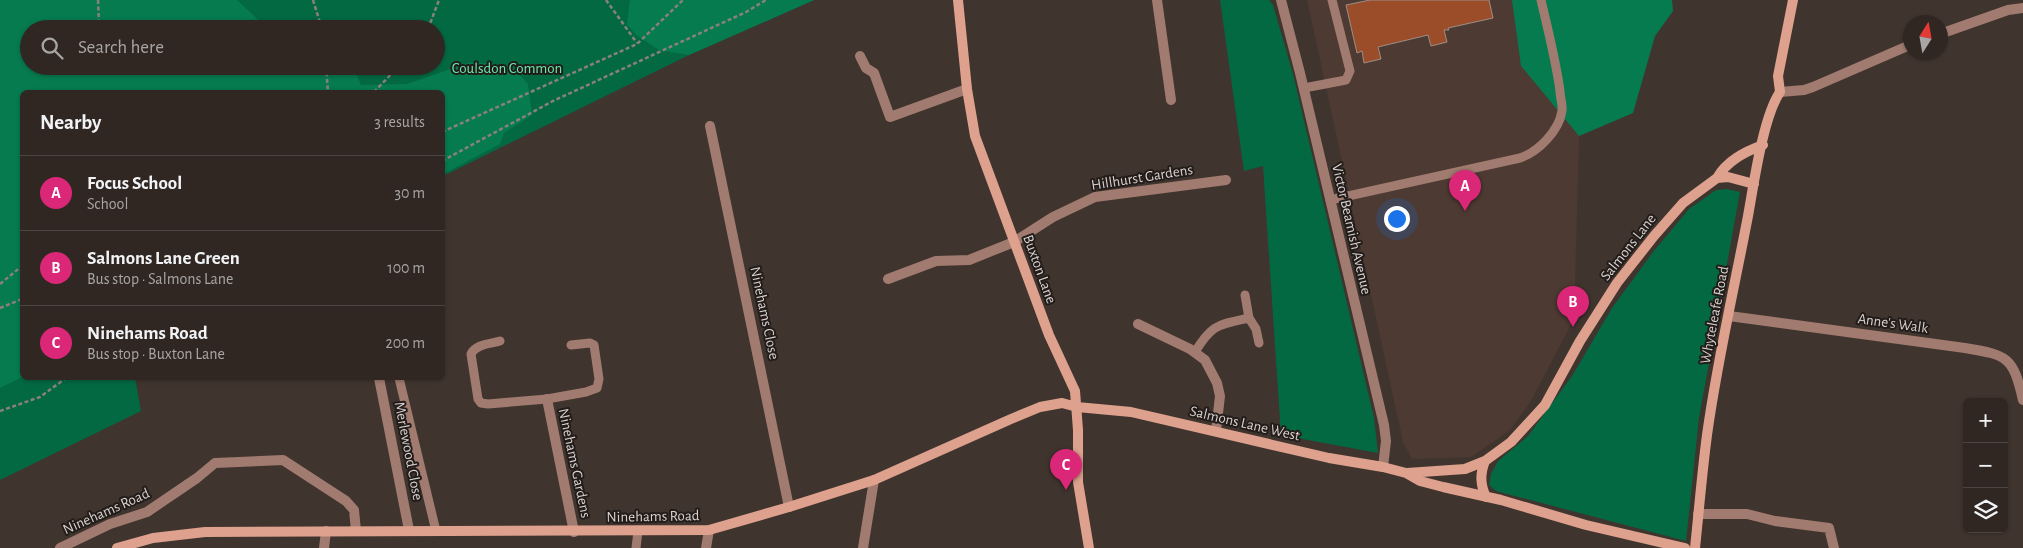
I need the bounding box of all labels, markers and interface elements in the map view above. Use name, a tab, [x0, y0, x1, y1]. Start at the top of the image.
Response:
north arrow	[1903, 15, 1948, 60]
search box	[20, 20, 445, 75]
icon: search	[38, 34, 66, 62]
text: Search here	[78, 38, 164, 57]
park label: Coulsdon Common	[452, 61, 562, 76]
text: Nearby	[40, 112, 101, 133]
text: 3 results	[374, 114, 425, 130]
street label: Hillhurst Gardens	[1090, 162, 1194, 193]
street label: Victor Beamish Avenue	[1329, 162, 1374, 296]
pin: A	[1449, 170, 1481, 211]
text: Focus School	[87, 174, 182, 193]
text: A	[51, 185, 61, 201]
text: 30 m	[395, 185, 425, 201]
text: School	[87, 196, 128, 212]
your location	[1384, 206, 1410, 232]
street label: Salmons Lane	[1598, 211, 1659, 283]
street label: Buxton Lane	[1020, 233, 1059, 306]
text: Salmons Lane Green	[87, 249, 240, 268]
text: B	[51, 260, 61, 276]
text: 100 m	[387, 260, 425, 276]
street label: Ninehams Close	[747, 265, 782, 361]
street label: Whyteleafe Road	[1698, 265, 1731, 365]
text: Bus stop · Salmons Lane	[87, 271, 233, 287]
pin: B	[1557, 286, 1589, 327]
street label: Anne's Walk	[1857, 311, 1929, 336]
text: Ninehams Road	[87, 324, 208, 343]
text: C	[52, 335, 60, 351]
text: 200 m	[385, 335, 425, 351]
text: Bus stop · Buxton Lane	[87, 346, 225, 362]
map controls	[1963, 398, 2008, 533]
button: +	[1963, 398, 2008, 443]
street label: Merlewood Close	[392, 401, 425, 502]
street label: Salmons Lane West	[1188, 404, 1302, 444]
street label: Ninehams Gardens	[556, 407, 593, 519]
button: −	[1963, 443, 2008, 488]
pin: C	[1050, 449, 1082, 490]
street label: Ninehams Road	[61, 486, 152, 537]
button: layers	[1963, 488, 2008, 533]
street label: Ninehams Road	[606, 508, 700, 525]

